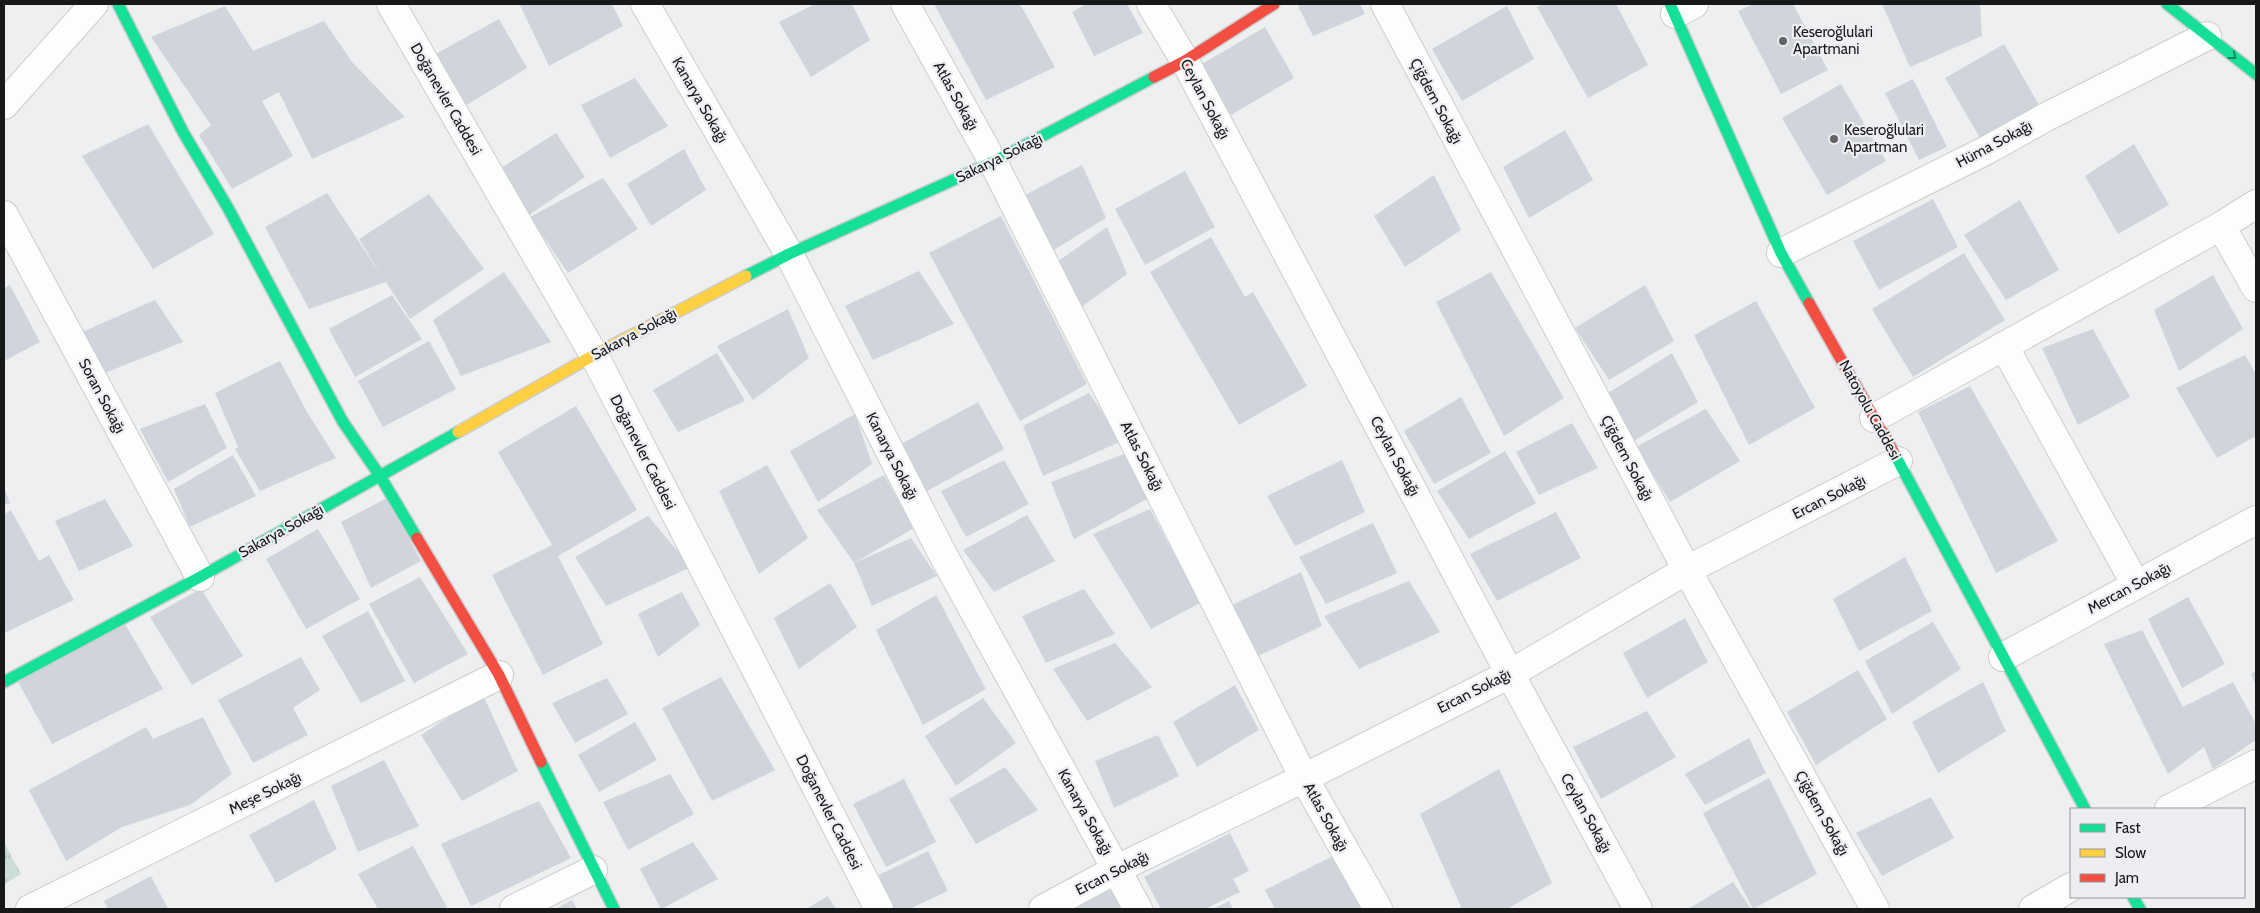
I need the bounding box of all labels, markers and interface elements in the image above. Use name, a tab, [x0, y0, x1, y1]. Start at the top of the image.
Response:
place label: Keseroğlulari Apartmani	[1793, 23, 1873, 58]
marker: Keseroğlulari Apartmani	[1777, 35, 1789, 47]
street label: Doğanevler Caddesi	[407, 40, 485, 158]
one-way arrow	[2227, 50, 2236, 58]
street label: Kanarya Sokağı	[668, 54, 732, 146]
street label: Çiğdem Sokağı	[1406, 55, 1466, 147]
street label: Ceylan Sokağı	[1176, 56, 1234, 142]
street label: Atlas Sokağı	[930, 59, 982, 133]
street label: Hüma Sokağı	[1953, 116, 2035, 172]
place label: Keseroğlulari Apartman	[1844, 121, 1924, 156]
street label: Sakarya Sokağı	[953, 129, 1045, 187]
marker: Keseroğlulari Apartman	[1828, 133, 1840, 145]
street label: Sakarya Sokağı	[588, 304, 680, 364]
street label: Soran Sokağı	[75, 356, 129, 436]
street label: Natoyolu Caddesi	[1835, 357, 1905, 463]
street label: Doğanevler Caddesi	[606, 392, 680, 512]
street label: Kanarya Sokağı	[862, 409, 922, 503]
street label: Çiğdem Sokağı	[1597, 412, 1657, 504]
street label: Ceylan Sokağı	[1366, 413, 1424, 499]
street label: Atlas Sokağı	[1117, 418, 1167, 494]
street label: Ercan Sokağı	[1789, 471, 1869, 523]
street label: Sakarya Sokağı	[235, 500, 327, 562]
street label: Mercan Sokağı	[2084, 559, 2174, 617]
street label: Ercan Sokağı	[1434, 665, 1514, 717]
street label: Doğanevler Caddesi	[792, 752, 866, 872]
street label: Kanarya Sokağı	[1054, 766, 1116, 858]
street label: Çiğdem Sokağı	[1791, 767, 1853, 859]
street label: Meşe Sokağı	[226, 768, 304, 818]
street label: Ceylan Sokağı	[1557, 770, 1615, 856]
street label: Atlas Sokağı	[1300, 780, 1352, 854]
legend	[2070, 808, 2245, 898]
text: Fast	[2115, 819, 2140, 837]
text: Slow	[2115, 844, 2146, 862]
street label: Ercan Sokağı	[1072, 847, 1152, 899]
text: Jam	[2114, 869, 2139, 887]

